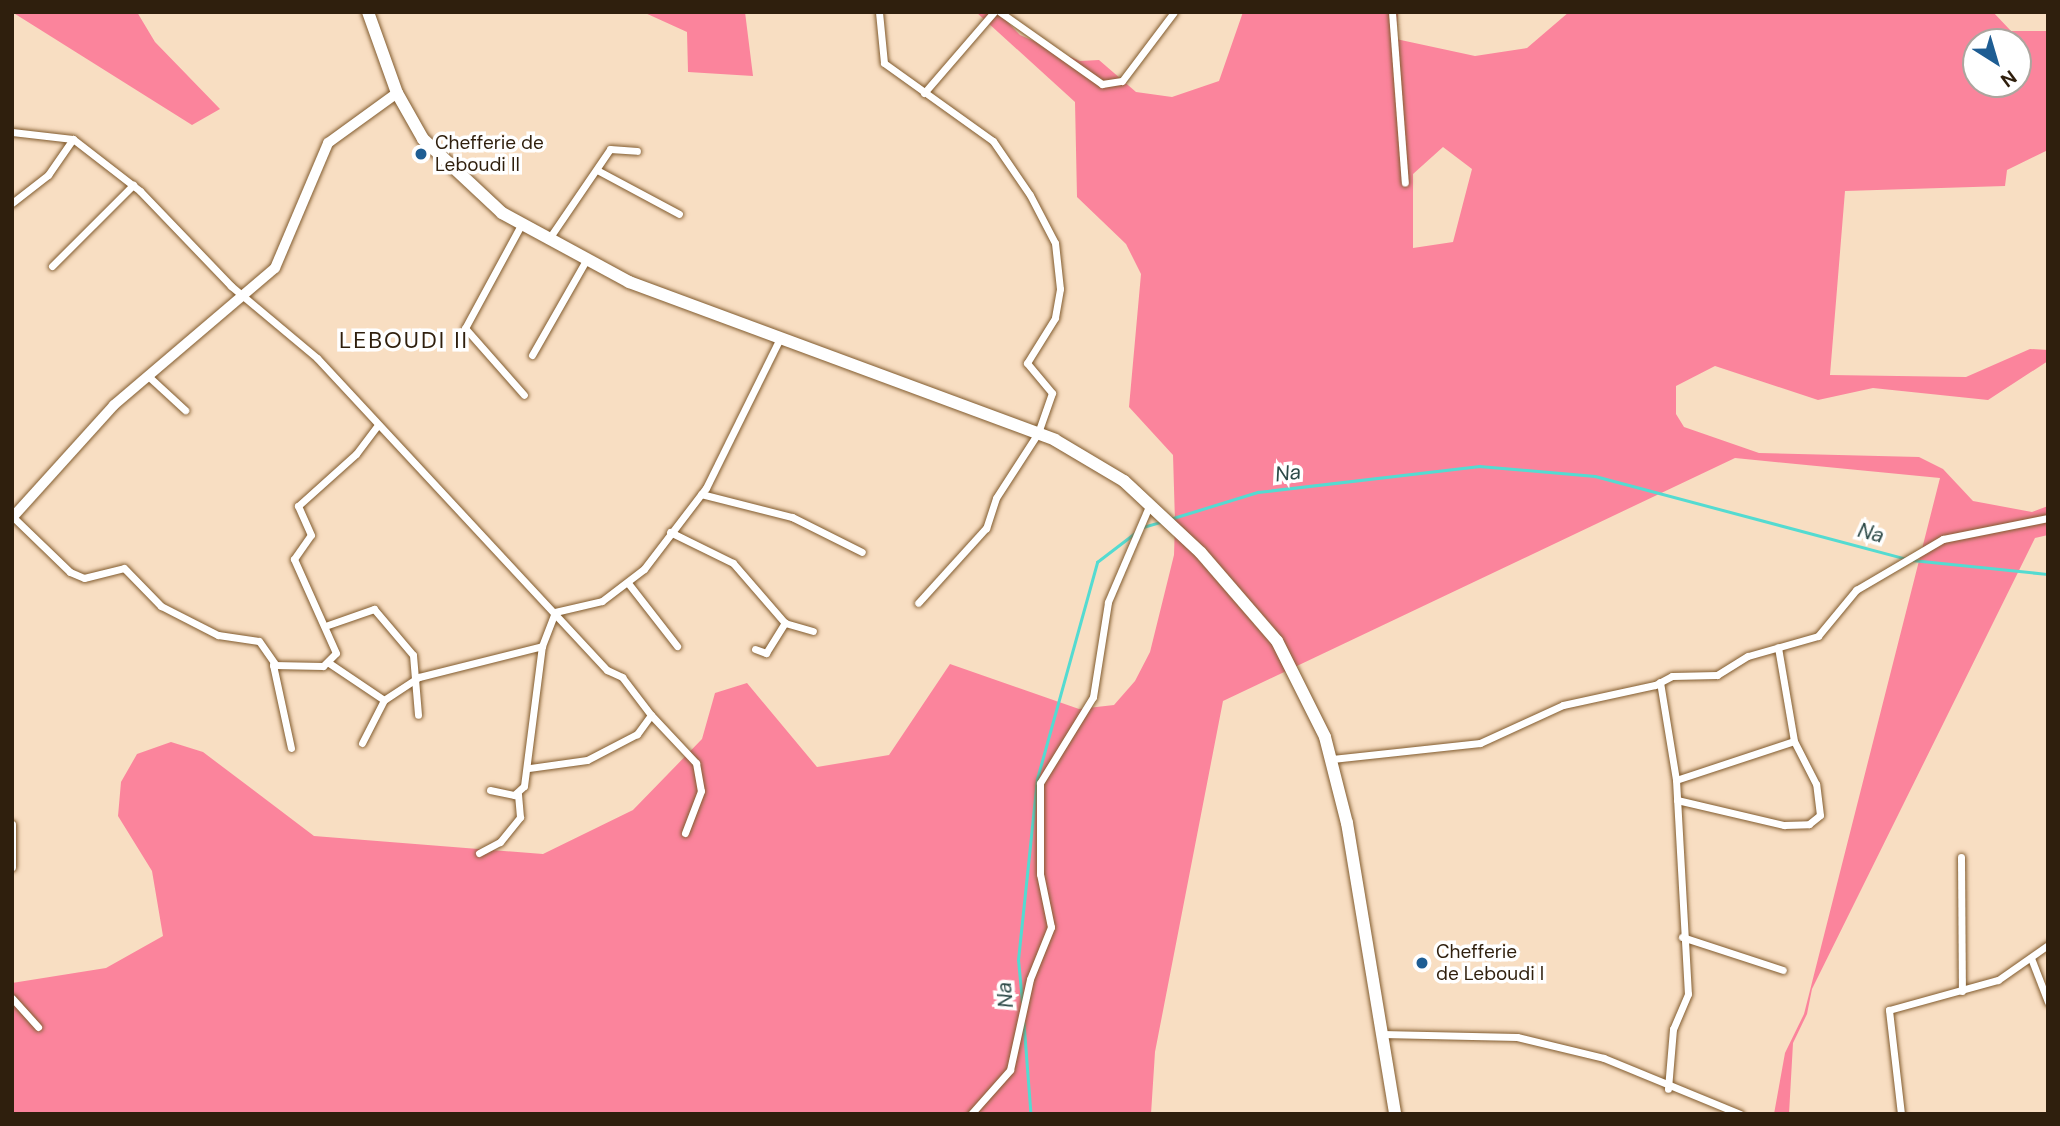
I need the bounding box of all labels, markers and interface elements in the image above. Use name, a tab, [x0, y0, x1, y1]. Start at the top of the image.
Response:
north arrow	[1962, 28, 2032, 98]
text: N	[1996, 64, 2022, 93]
place label: Chefferie de Leboudi II	[435, 132, 544, 176]
marker: Chefferie de Leboudi II	[413, 146, 429, 162]
district label: LEBOUDI II	[340, 326, 468, 354]
water label: Na	[1273, 459, 1303, 487]
water label: Na	[1855, 517, 1887, 549]
place label: Chefferie de Leboudi I	[1436, 941, 1544, 985]
marker: Chefferie de Leboudi I	[1414, 955, 1430, 971]
water label: Na	[991, 981, 1019, 1009]

